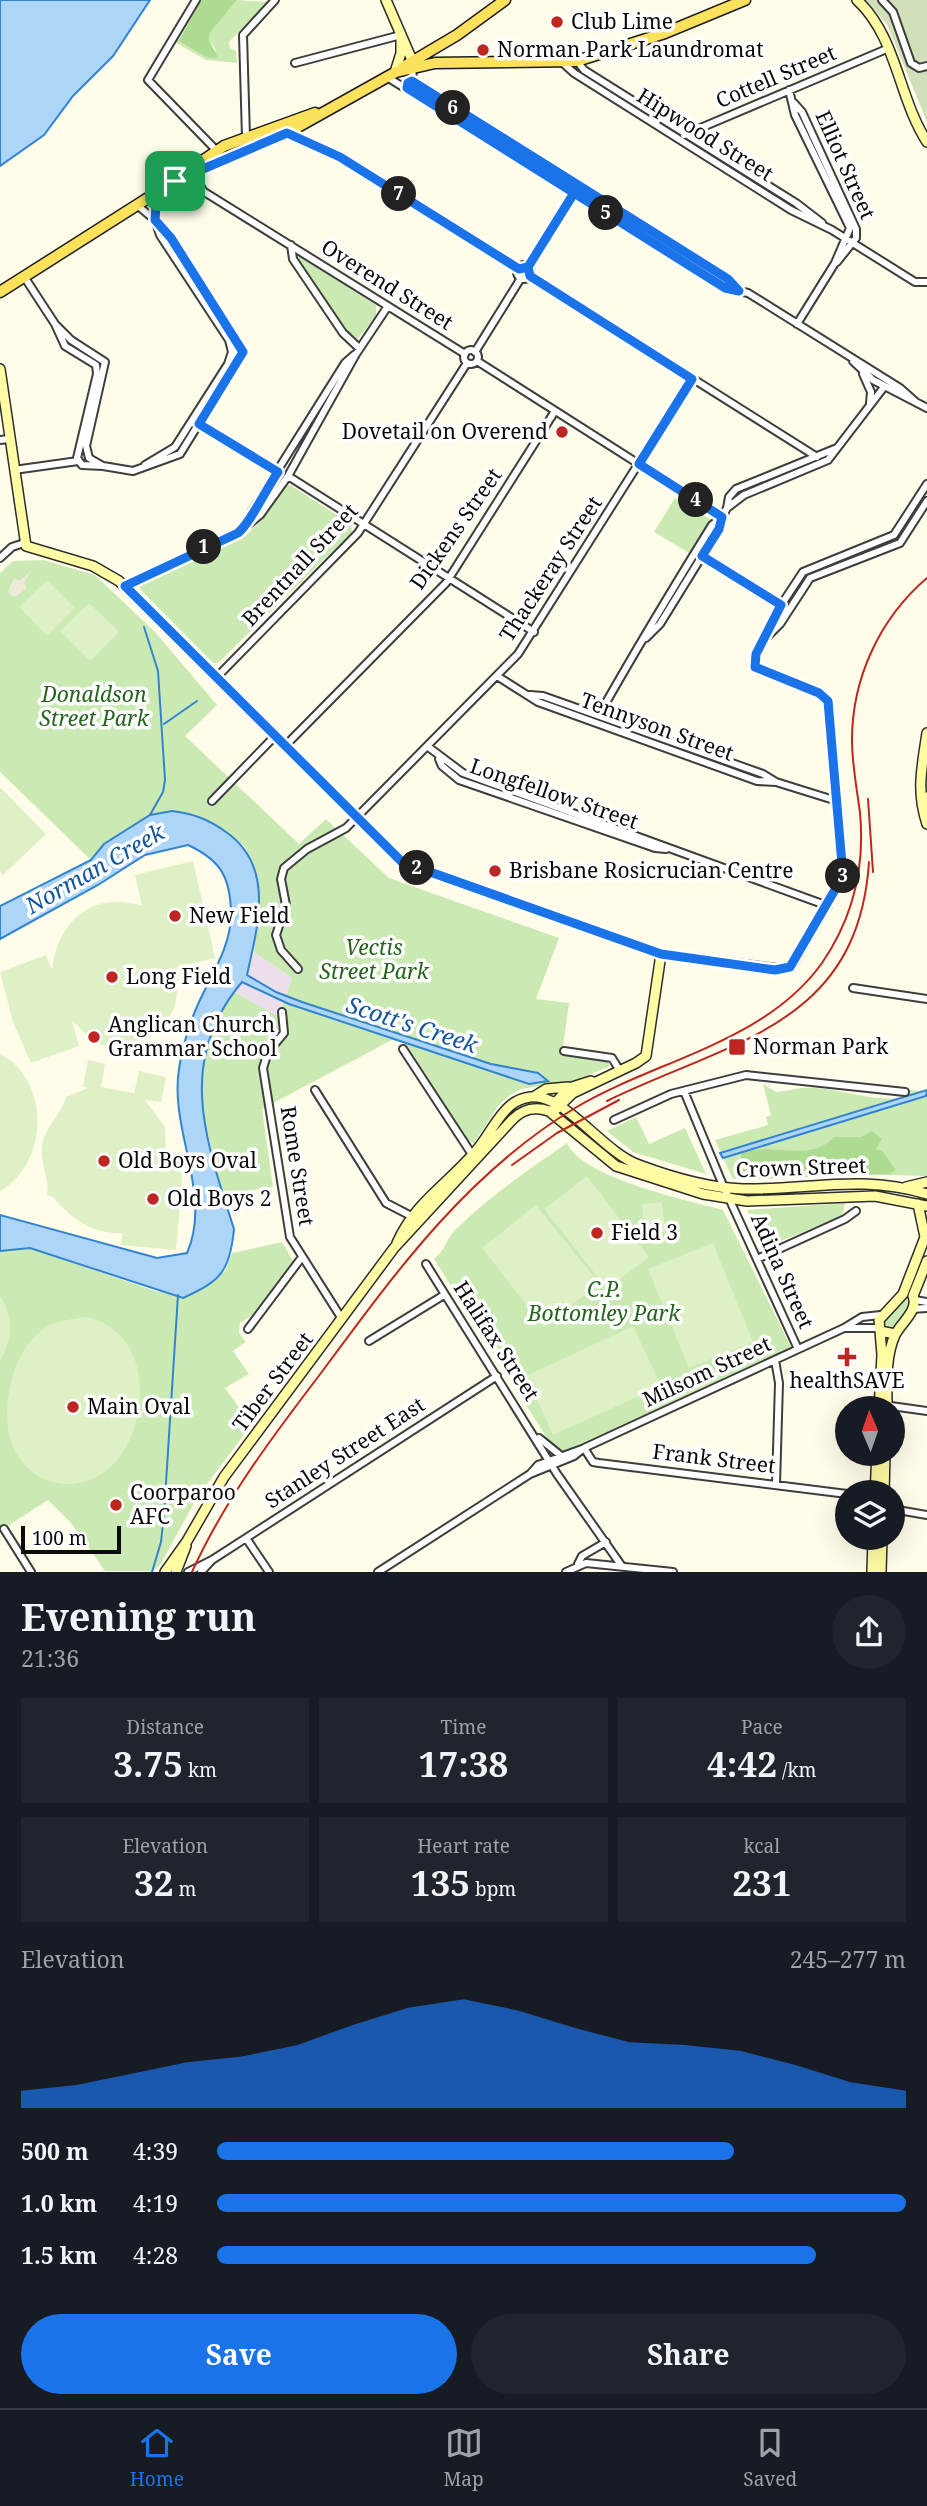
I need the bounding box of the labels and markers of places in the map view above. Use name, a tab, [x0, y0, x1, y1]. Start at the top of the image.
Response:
place label: Club Lime	[571, 7, 673, 35]
marker: Club Lime	[549, 14, 565, 30]
place label: Norman Park Laundromat	[497, 35, 764, 63]
marker: Norman Park Laundromat	[475, 42, 491, 58]
pin: 6	[435, 90, 470, 126]
pin	[145, 151, 205, 211]
pin: 7	[382, 176, 416, 212]
pin: 5	[588, 196, 624, 230]
place label: Dovetail on Overend	[342, 417, 548, 445]
marker: Dovetail on Overend	[554, 424, 570, 440]
pin: 4	[678, 482, 714, 518]
pin: 1	[186, 530, 222, 564]
pin: 2	[400, 850, 434, 886]
place label: Brisbane Rosicrucian Centre	[509, 856, 794, 884]
pin: 3	[826, 858, 860, 894]
marker: Brisbane Rosicrucian Centre	[487, 863, 503, 879]
place label: New Field	[189, 901, 290, 929]
marker: New Field	[167, 908, 183, 924]
place label: Long Field	[126, 962, 231, 990]
marker: Long Field	[104, 969, 120, 985]
place label: Anglican Church Grammar School	[108, 1010, 277, 1062]
marker: Anglican Church Grammar School	[86, 1029, 102, 1045]
place label: Norman Park	[753, 1032, 889, 1060]
marker: Norman Park	[727, 1037, 747, 1057]
place label: Old Boys Oval	[118, 1146, 257, 1174]
marker: Old Boys Oval	[96, 1153, 112, 1169]
place label: Old Boys 2	[167, 1184, 271, 1212]
marker: Old Boys 2	[145, 1191, 161, 1207]
place label: Field 3	[611, 1218, 678, 1246]
marker: Field 3	[589, 1225, 605, 1241]
marker: healthSAVE	[839, 1349, 855, 1365]
place label: healthSAVE	[789, 1366, 905, 1394]
place label: Main Oval	[87, 1392, 191, 1420]
marker: Main Oval	[65, 1399, 81, 1415]
place label: Coorparoo AFC	[130, 1478, 236, 1530]
marker: Coorparoo AFC	[108, 1497, 124, 1513]

